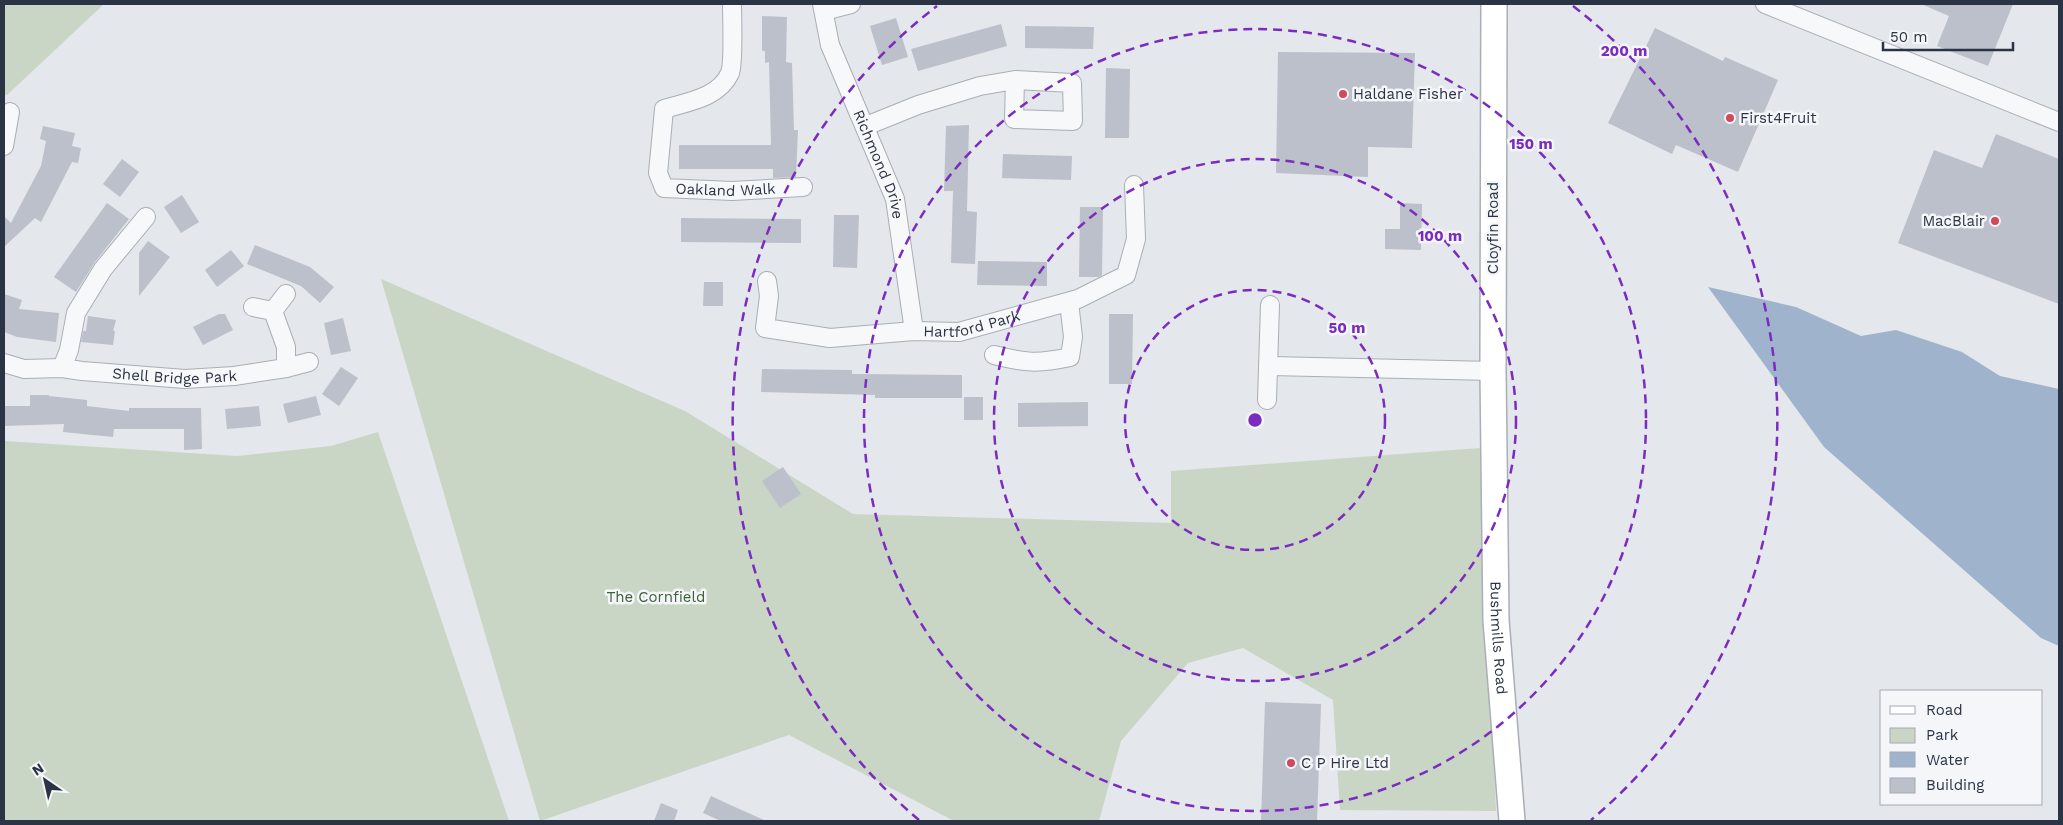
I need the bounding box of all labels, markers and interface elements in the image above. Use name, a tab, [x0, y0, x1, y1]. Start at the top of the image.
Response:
scale bar	[1883, 20, 2013, 52]
text: 50 m	[1890, 28, 1927, 46]
text: 200 m	[1601, 42, 1647, 60]
place label: Haldane Fisher	[1353, 85, 1463, 103]
marker: Haldane Fisher	[1337, 88, 1349, 100]
street label: Richmond Drive	[849, 107, 907, 220]
place label: First4Fruit	[1740, 109, 1817, 127]
marker: First4Fruit	[1724, 112, 1736, 124]
text: 150 m	[1509, 135, 1553, 153]
street label: Oakland Walk	[675, 180, 776, 200]
street label: Cloyfin Road	[1484, 182, 1502, 274]
place label: MacBlair	[1922, 212, 1985, 230]
marker: MacBlair	[1989, 215, 2001, 227]
text: 100 m	[1418, 227, 1462, 245]
street label: Hartford Park	[923, 306, 1022, 341]
text: 50 m	[1329, 319, 1365, 337]
street label: Shell Bridge Park	[112, 364, 238, 388]
centre of rings	[1246, 411, 1264, 429]
street label: Bushmills Road	[1487, 581, 1511, 695]
park label: The Cornfield	[607, 588, 705, 606]
legend	[1880, 690, 2043, 805]
text: Road	[1926, 701, 1963, 719]
text: Park	[1926, 726, 1959, 744]
text: Water	[1926, 751, 1969, 769]
place label: C P Hire Ltd	[1301, 754, 1389, 772]
north arrow	[20, 755, 70, 805]
marker: C P Hire Ltd	[1285, 757, 1297, 769]
text: N	[29, 760, 47, 779]
text: Building	[1926, 776, 1984, 794]

